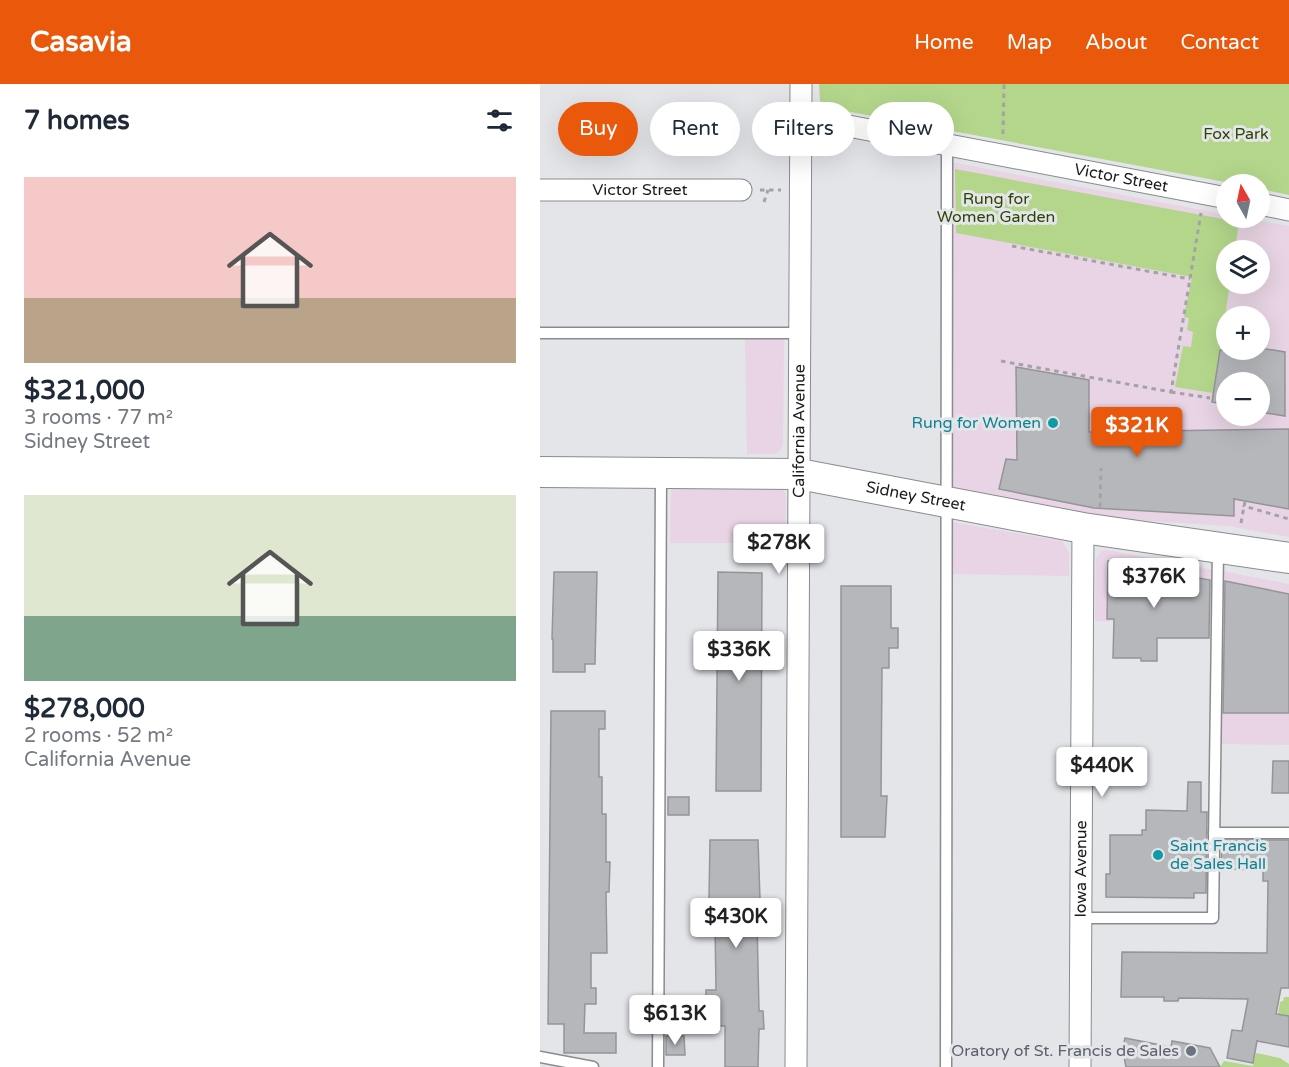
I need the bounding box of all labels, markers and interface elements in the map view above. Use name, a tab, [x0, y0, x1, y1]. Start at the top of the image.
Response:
text: Casavia	[30, 25, 132, 59]
text: Home	[914, 30, 974, 55]
text: Map	[1007, 30, 1052, 55]
text: About	[1085, 30, 1147, 55]
text: Contact	[1180, 30, 1259, 55]
chip: Buy	[558, 102, 638, 156]
chip: Rent	[650, 102, 740, 156]
chip: Filters	[752, 102, 855, 156]
chip: New	[867, 102, 954, 156]
icon: filters	[483, 104, 516, 137]
text: 7 homes	[24, 105, 130, 136]
park label: Fox Park	[1203, 124, 1269, 144]
street label: Victor Street	[1073, 159, 1170, 197]
north arrow	[1216, 174, 1270, 228]
map controls	[1216, 174, 1270, 426]
street label: Victor Street	[592, 180, 688, 200]
park label: Rung for Women Garden	[937, 189, 1055, 227]
icon: home	[216, 216, 324, 324]
button: layers	[1216, 240, 1270, 294]
button: +	[1216, 306, 1270, 360]
street label: California Avenue	[789, 364, 810, 498]
button: −	[1216, 372, 1270, 426]
text: $321,000	[24, 375, 145, 406]
text: 3 rooms · 77 m²	[24, 406, 173, 430]
pin: $321K	[1095, 407, 1179, 458]
place label: Rung for Women	[912, 413, 1041, 433]
text: $321K	[1105, 414, 1169, 438]
marker: Rung for Women	[1046, 416, 1060, 430]
text: Sidney Street	[24, 430, 150, 454]
street label: Sidney Street	[864, 477, 967, 515]
pin: $278K	[737, 524, 821, 575]
text: $278K	[747, 531, 811, 555]
icon: home	[216, 534, 324, 642]
pin: $376K	[1112, 558, 1196, 609]
text: $376K	[1122, 565, 1186, 589]
pin: $336K	[697, 631, 781, 682]
text: $336K	[707, 638, 771, 662]
text: $278,000	[24, 693, 145, 724]
text: 2 rooms · 52 m²	[24, 724, 173, 748]
pin: $440K	[1060, 747, 1144, 798]
text: California Avenue	[24, 748, 191, 772]
text: $440K	[1070, 754, 1134, 778]
street label: Iowa Avenue	[1071, 820, 1091, 918]
place label: Saint Francis de Sales Hall	[1170, 836, 1267, 874]
marker: Saint Francis de Sales Hall	[1151, 848, 1165, 862]
pin: $430K	[694, 898, 778, 949]
text: $430K	[704, 905, 768, 929]
pin: $613K	[633, 995, 717, 1046]
text: $613K	[643, 1002, 707, 1026]
place label: Oratory of St. Francis de Sales	[951, 1041, 1179, 1061]
marker: Oratory of St. Francis de Sales	[1184, 1044, 1198, 1058]

